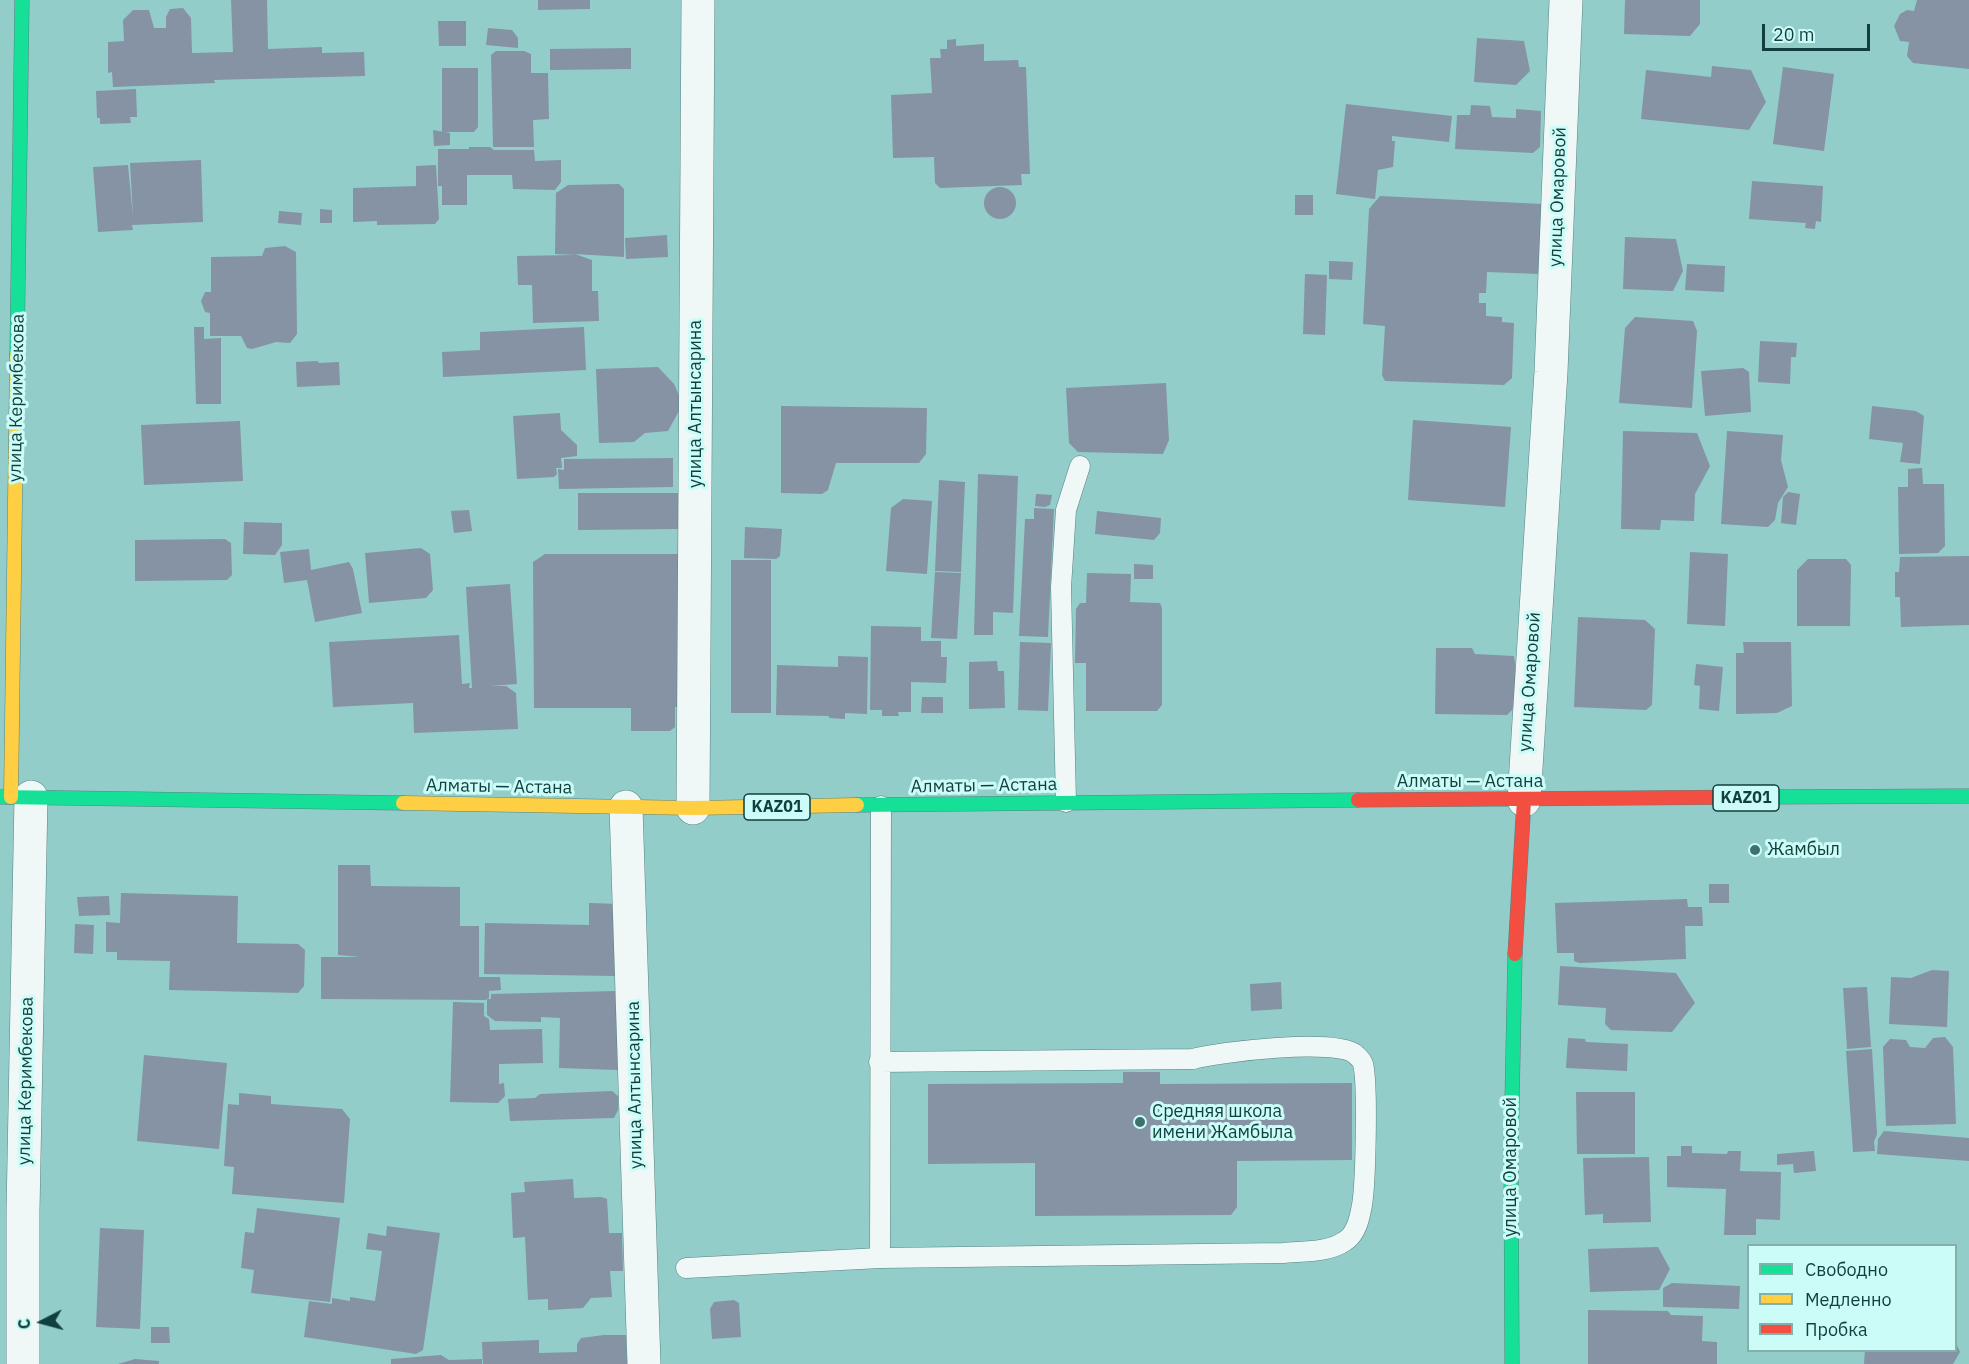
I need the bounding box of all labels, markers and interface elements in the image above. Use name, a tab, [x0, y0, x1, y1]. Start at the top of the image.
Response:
scale bar	[1765, 12, 1873, 50]
text: 20 m	[1773, 23, 1815, 46]
street label: улица Омаровой	[1545, 127, 1571, 267]
street label: улица Керимбекова	[5, 314, 29, 482]
street label: улица Алтынсарина	[685, 320, 707, 488]
street label: улица Омаровой	[1514, 611, 1546, 753]
street label: Алматы — Астана	[1397, 771, 1543, 793]
street label: Алматы — Астана	[911, 774, 1057, 798]
street label: Алматы — Астана	[426, 775, 572, 799]
road number: KАZ01	[1713, 785, 1779, 811]
road number: KАZ01	[744, 794, 810, 820]
place label: Жамбыл	[1767, 839, 1840, 861]
marker: Жамбыл	[1748, 843, 1762, 857]
street label: улица Керимбекова	[14, 997, 38, 1165]
street label: улица Алтынсарина	[623, 1001, 647, 1169]
street label: улица Омаровой	[1500, 1097, 1522, 1237]
place label: Средняя школа имени Жамбыла	[1152, 1101, 1293, 1144]
marker: Средняя школа имени Жамбыла	[1133, 1115, 1147, 1129]
legend	[1747, 1244, 1957, 1352]
text: Свободно	[1805, 1258, 1888, 1281]
text: Медленно	[1805, 1288, 1892, 1311]
north arrow	[12, 1292, 72, 1352]
text: С	[14, 1318, 35, 1330]
text: Пробка	[1805, 1318, 1868, 1341]

